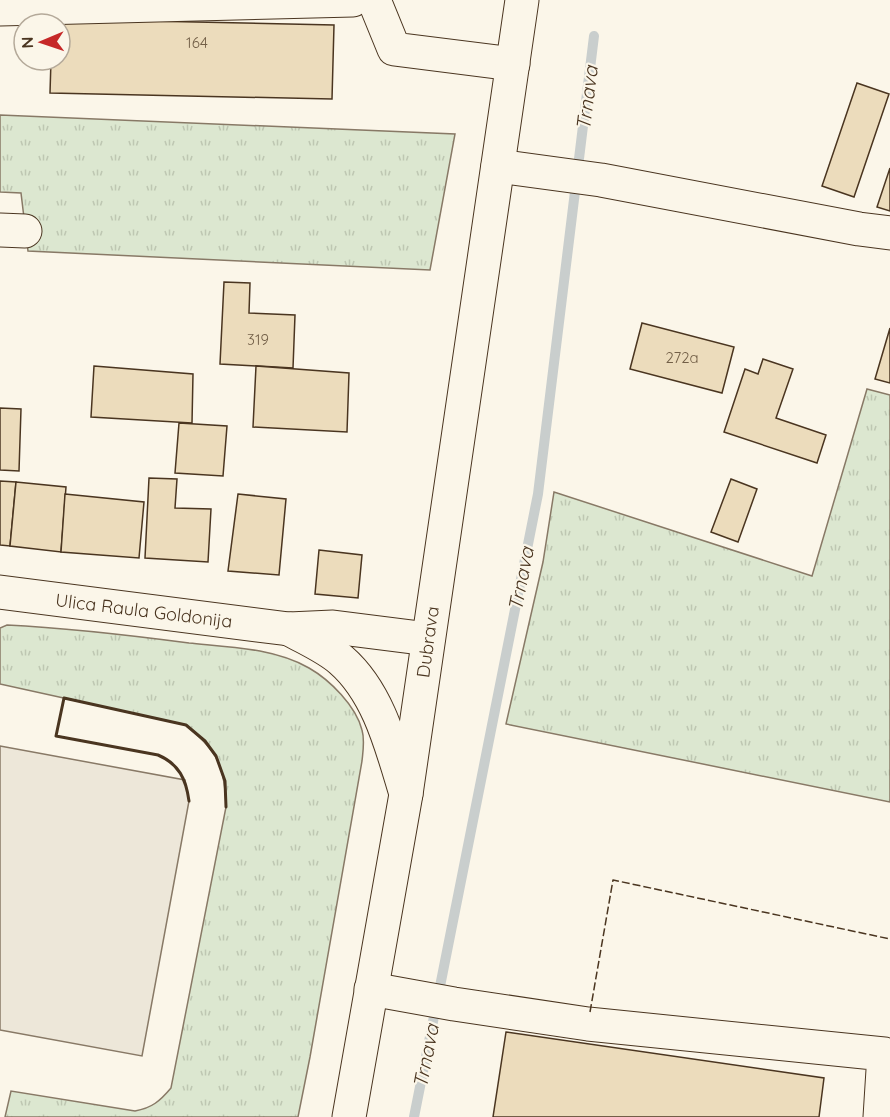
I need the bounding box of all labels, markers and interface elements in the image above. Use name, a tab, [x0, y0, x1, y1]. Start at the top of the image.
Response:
north arrow	[12, 12, 72, 72]
house number: 164	[186, 33, 208, 52]
text: N	[17, 36, 37, 49]
water label: Trnava	[570, 62, 603, 132]
house number: 319	[247, 330, 269, 349]
house number: 272a	[665, 348, 699, 367]
water label: Trnava	[502, 543, 539, 613]
street label: Ulica Raula Goldonija	[54, 588, 234, 633]
street label: Dubrava	[411, 605, 444, 679]
water label: Trnava	[407, 1020, 444, 1090]

